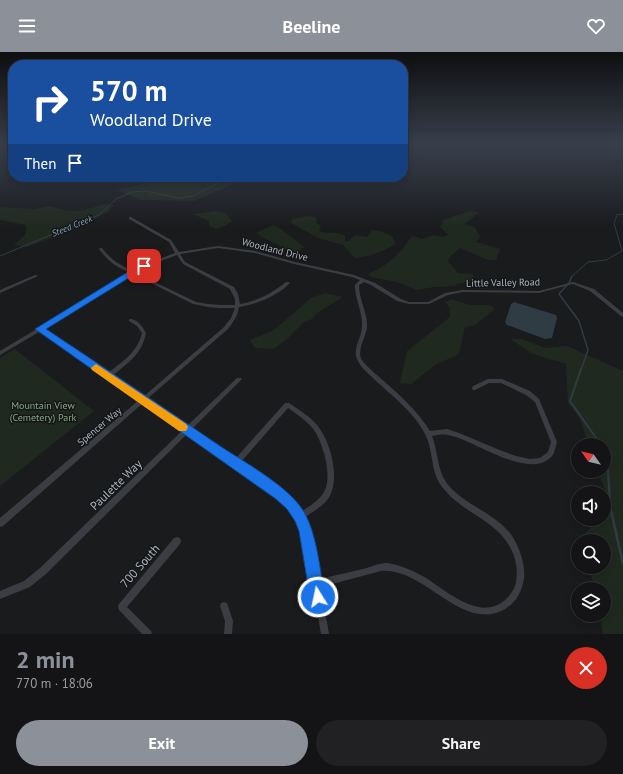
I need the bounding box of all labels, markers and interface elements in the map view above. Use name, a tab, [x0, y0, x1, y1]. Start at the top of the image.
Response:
icon: menu	[16, 15, 38, 37]
text: Beeline	[283, 15, 340, 38]
icon: heart	[585, 15, 607, 37]
text: 570 m	[90, 72, 167, 109]
icon: right	[24, 76, 76, 128]
text: Woodland Drive	[90, 108, 212, 131]
icon: arrive	[64, 152, 86, 174]
text: Then	[24, 154, 56, 173]
water label: Steed Creek	[50, 212, 95, 239]
street label: Woodland Drive	[240, 235, 309, 264]
pin	[127, 249, 161, 283]
icon: arrive	[133, 255, 155, 277]
street label: Little Valley Road	[466, 275, 540, 290]
park label: Mountain View (Cemetery) Park	[10, 399, 77, 424]
street label: Spencer Way	[74, 404, 124, 449]
north arrow	[571, 438, 611, 478]
map controls	[571, 438, 611, 622]
street label: Paulette Way	[87, 456, 145, 513]
button: sound	[571, 486, 611, 526]
button: search	[571, 534, 611, 574]
street label: 700 South	[117, 541, 163, 590]
position arrow	[297, 576, 339, 618]
button: layers	[571, 582, 611, 622]
text: 2 min	[16, 644, 75, 675]
button: close	[565, 647, 607, 689]
text: 770 m · 18:06	[16, 675, 93, 692]
button: Exit	[16, 720, 308, 766]
button: Share	[316, 720, 607, 766]

